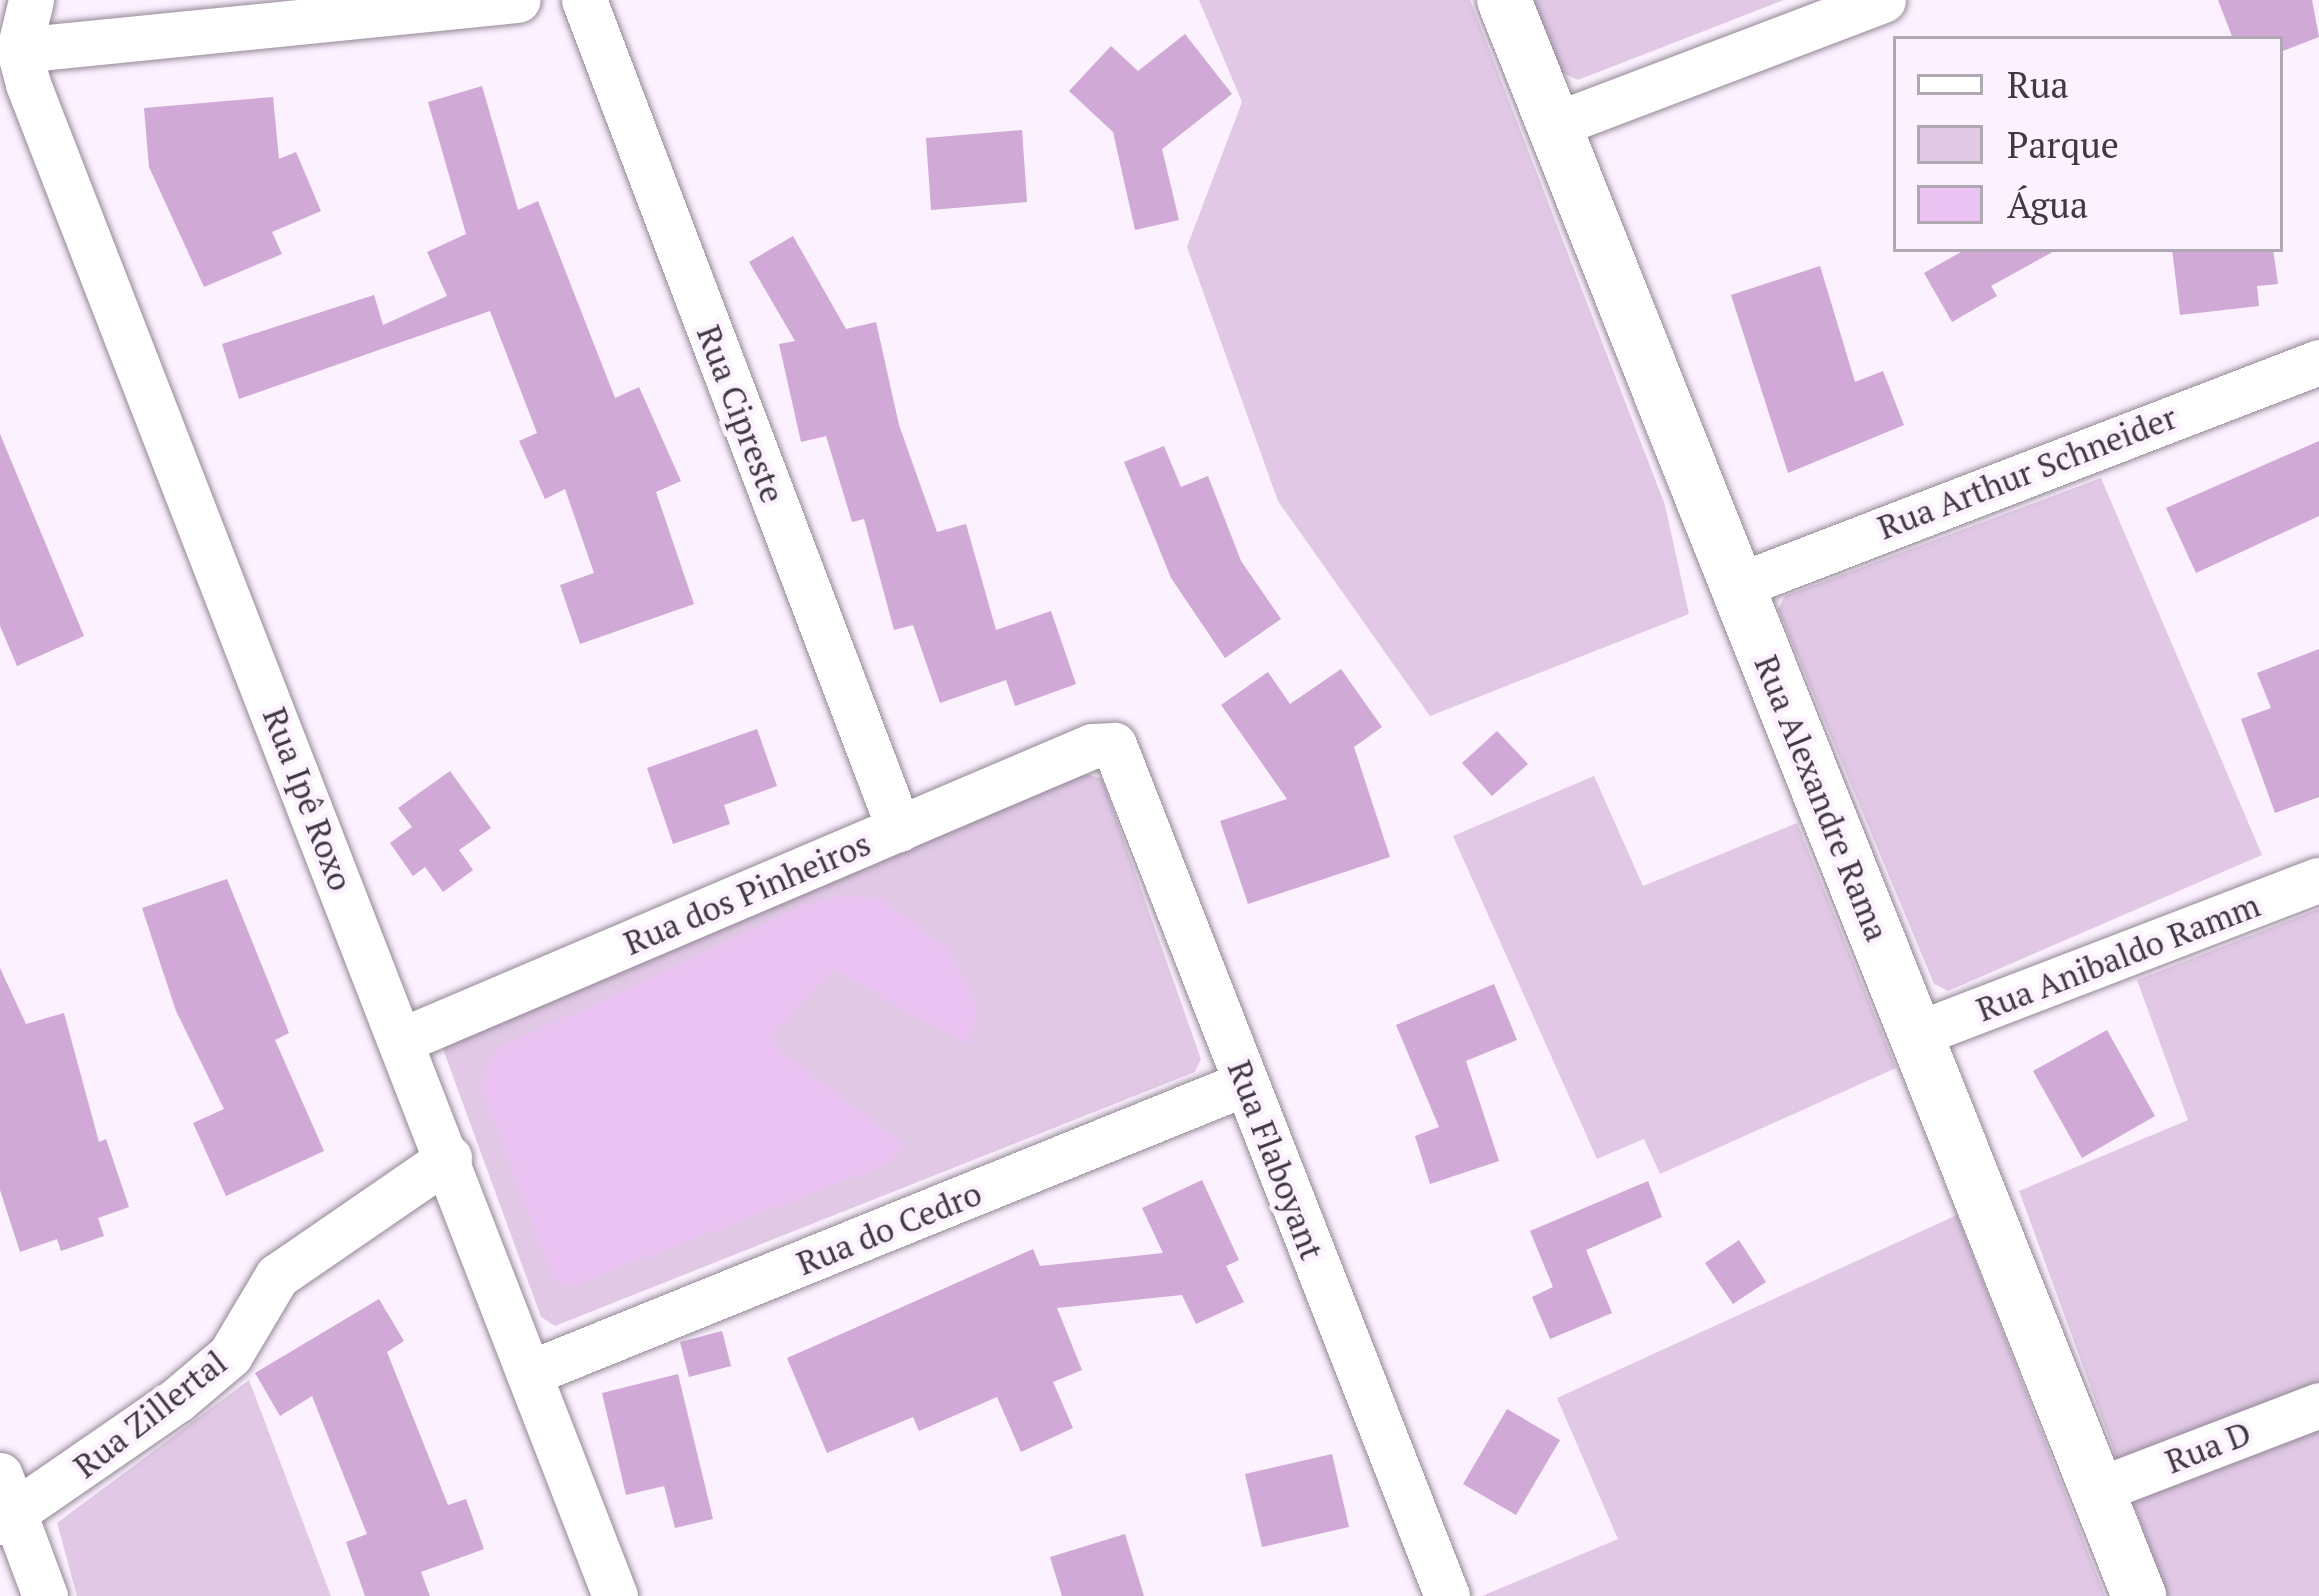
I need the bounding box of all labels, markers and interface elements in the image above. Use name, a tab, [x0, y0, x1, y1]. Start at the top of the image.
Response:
legend	[1893, 36, 2283, 252]
text: Rua	[2007, 61, 2069, 108]
text: Parque	[2007, 121, 2119, 168]
text: Água	[2007, 181, 2088, 228]
street label: Rua Cipreste	[689, 320, 793, 508]
street label: Rua Arthur Schneider	[1872, 397, 2182, 547]
street label: Rua Alexandre Rama	[1747, 649, 1897, 947]
street label: Rua Ipê Roxo	[255, 702, 361, 896]
street label: Rua dos Pinheiros	[618, 823, 876, 963]
street label: Rua Anibaldo Ramm	[1971, 885, 2265, 1029]
street label: Rua Flaboyant	[1220, 1055, 1332, 1265]
street label: Rua do Cedro	[791, 1173, 987, 1283]
street label: Rua Zillertal	[66, 1342, 234, 1486]
street label: Rua D	[2160, 1413, 2256, 1481]

